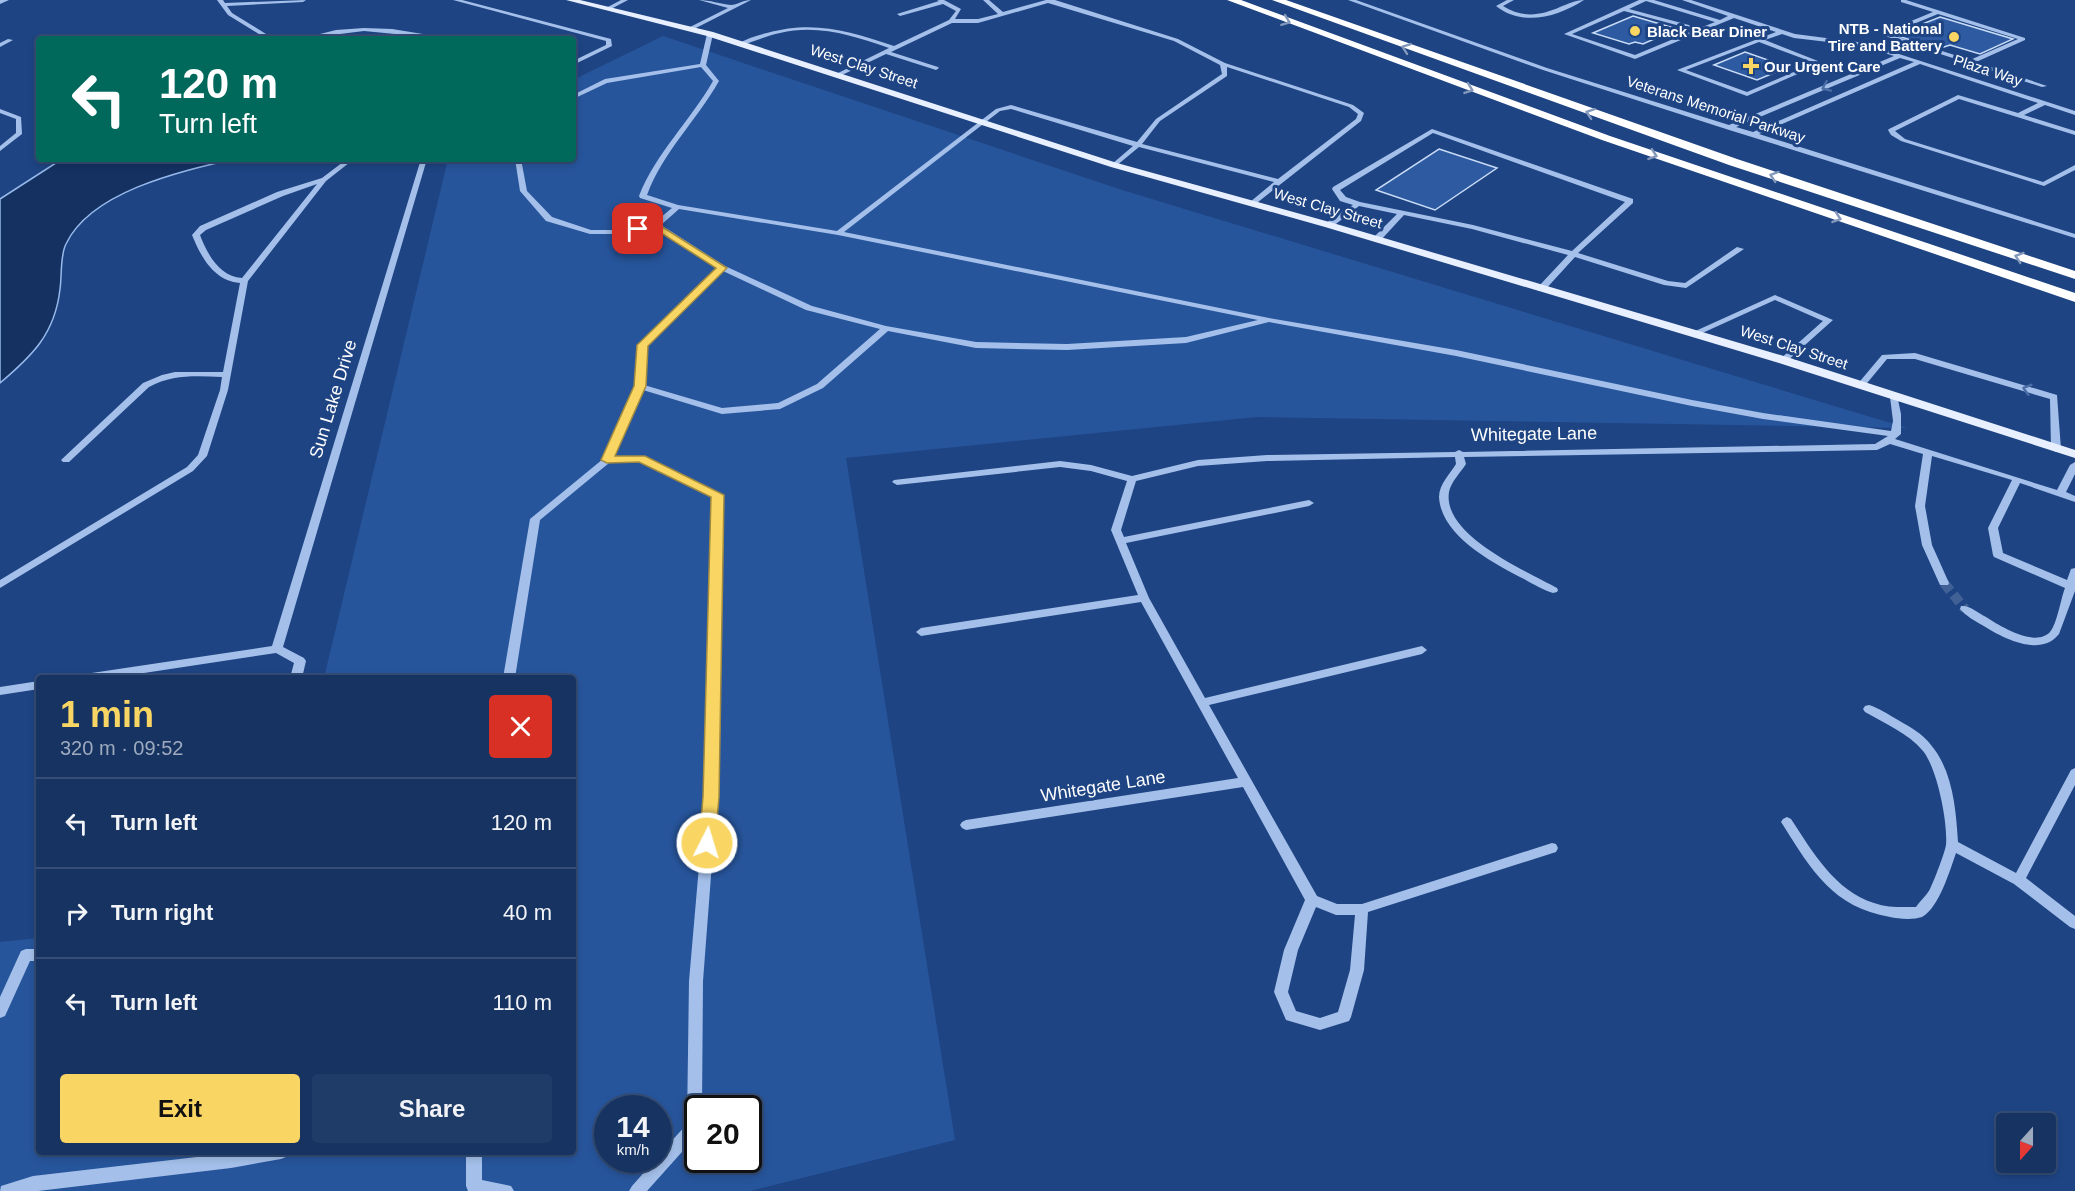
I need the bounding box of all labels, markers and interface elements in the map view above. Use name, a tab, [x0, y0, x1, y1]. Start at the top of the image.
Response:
one-way arrow	[1280, 14, 1291, 26]
place label: NTB - National Tire and Battery	[1828, 20, 1943, 54]
place label: Black Bear Diner	[1647, 23, 1767, 40]
marker: Black Bear Diner	[1628, 24, 1642, 38]
marker: NTB - National Tire and Battery	[1947, 30, 1961, 44]
street label: West Clay Street	[808, 41, 921, 92]
one-way arrow	[1401, 42, 1412, 55]
street label: Plaza Way	[1952, 51, 2025, 89]
marker: Our Urgent Care	[1742, 57, 1760, 75]
place label: Our Urgent Care	[1764, 58, 1881, 75]
icon: left	[60, 60, 138, 138]
text: 120 m	[159, 60, 278, 107]
street label: Veterans Memorial Parkway	[1625, 72, 1808, 146]
one-way arrow	[1821, 79, 1832, 91]
one-way arrow	[1463, 81, 1474, 94]
one-way arrow	[1585, 107, 1596, 120]
text: Turn left	[159, 109, 257, 139]
one-way arrow	[1647, 147, 1658, 160]
one-way arrow	[1769, 171, 1780, 184]
street label: West Clay Street	[1272, 184, 1385, 232]
pin	[612, 203, 663, 254]
one-way arrow	[1831, 211, 1842, 223]
icon: arrive	[621, 212, 654, 245]
one-way arrow	[2014, 252, 2025, 264]
street label: West Clay Street	[1738, 322, 1851, 373]
street label: Sun Lake Drive	[305, 337, 361, 461]
one-way arrow	[2022, 384, 2033, 396]
street label: Whitegate Lane	[1471, 423, 1597, 445]
text: 1 min	[60, 694, 154, 735]
button: close	[489, 695, 552, 758]
text: 320 m · 09:52	[60, 737, 183, 759]
street label: Whitegate Lane	[1039, 766, 1167, 806]
icon: left	[60, 807, 93, 840]
text: Turn left	[111, 810, 197, 835]
text: 120 m	[491, 810, 552, 835]
position arrow	[675, 811, 739, 875]
icon: right	[60, 897, 93, 930]
text: Turn right	[111, 900, 213, 925]
text: 40 m	[503, 900, 552, 925]
icon: left	[60, 987, 93, 1020]
text: Turn left	[111, 990, 197, 1015]
text: 110 m	[492, 990, 552, 1015]
button: Exit	[60, 1074, 300, 1143]
button: Share	[312, 1074, 552, 1143]
speed limit sign: 20	[684, 1095, 762, 1173]
text: 14	[616, 1110, 650, 1143]
north arrow	[1996, 1113, 2056, 1173]
map controls	[1996, 1113, 2056, 1173]
text: km/h	[617, 1141, 649, 1158]

